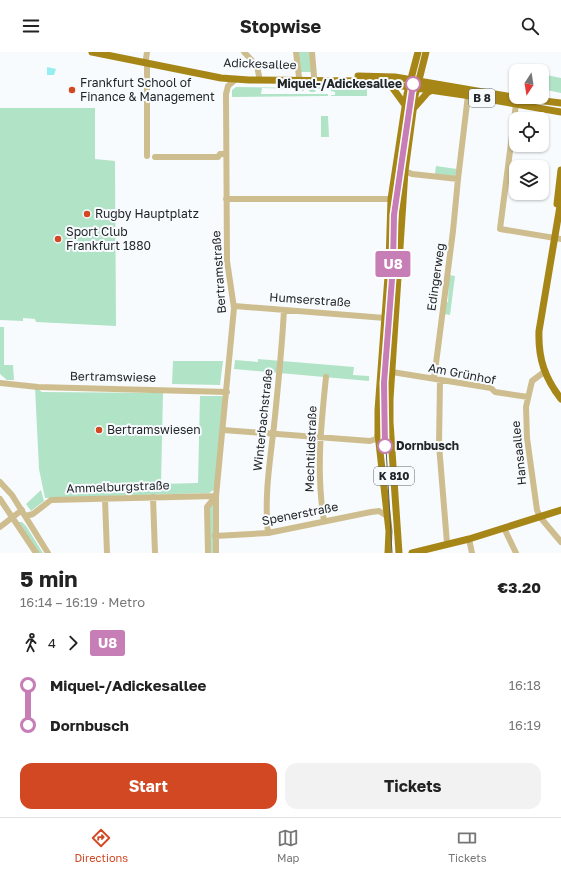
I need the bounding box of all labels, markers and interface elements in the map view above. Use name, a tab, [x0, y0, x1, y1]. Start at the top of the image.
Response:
icon: menu	[20, 15, 42, 37]
text: Stopwise	[240, 15, 321, 37]
icon: search	[519, 15, 541, 37]
street label: Adickesallee	[223, 55, 297, 72]
north arrow	[509, 64, 549, 104]
map controls	[509, 64, 549, 200]
place label: Frankfurt School of Finance & Management	[80, 75, 215, 104]
place label: Miquel-/Adickesallee	[277, 76, 402, 91]
marker: Miquel-/Adickesallee	[405, 76, 421, 92]
marker: Frankfurt School of Finance & Management	[67, 85, 77, 95]
road number: B 8	[469, 89, 495, 107]
button: locate	[509, 112, 549, 152]
button: layers	[509, 160, 549, 200]
place label: Rugby Hauptplatz	[95, 206, 199, 221]
marker: Rugby Hauptplatz	[82, 209, 92, 219]
place label: Sport Club Frankfurt 1880	[66, 224, 151, 253]
street label: Bertramstraße	[208, 230, 229, 314]
marker: Sport Club Frankfurt 1880	[53, 234, 63, 244]
street label: Edingerweg	[423, 242, 448, 312]
line badge: U8	[375, 251, 411, 277]
text: U8	[383, 255, 403, 272]
street label: Humserstraße	[269, 289, 351, 310]
street label: Am Grünhof	[427, 360, 498, 388]
street label: Bertramswiese	[70, 368, 156, 385]
street label: Winterbachstraße	[250, 368, 275, 472]
street label: Mechtildstraße	[301, 405, 320, 493]
street label: Hansaallee	[508, 420, 529, 486]
place label: Bertramswiesen	[107, 422, 201, 437]
marker: Bertramswiesen	[94, 425, 104, 435]
marker: Dornbusch	[377, 438, 393, 454]
place label: Dornbusch	[396, 438, 459, 453]
road number: K 810	[374, 467, 414, 485]
street label: Ammelburgstraße	[66, 477, 170, 496]
street label: Spenerstraße	[260, 499, 339, 528]
text: 5 min	[20, 565, 78, 592]
text: €3.20	[498, 578, 541, 596]
text: 16:14 – 16:19 · Metro	[20, 594, 145, 610]
icon: walk	[20, 632, 42, 654]
icon: forward	[62, 632, 84, 654]
text: U8	[98, 634, 117, 651]
text: 4	[48, 635, 56, 651]
text: Miquel-/Adickesallee	[50, 676, 206, 694]
text: 16:18	[509, 677, 541, 693]
text: Dornbusch	[50, 716, 129, 734]
text: 16:19	[509, 717, 541, 733]
button: Start	[20, 763, 277, 809]
button: Tickets	[285, 763, 541, 809]
tab: Directions	[74, 827, 128, 864]
tab: Map	[277, 827, 299, 864]
tab: Tickets	[448, 827, 487, 864]

